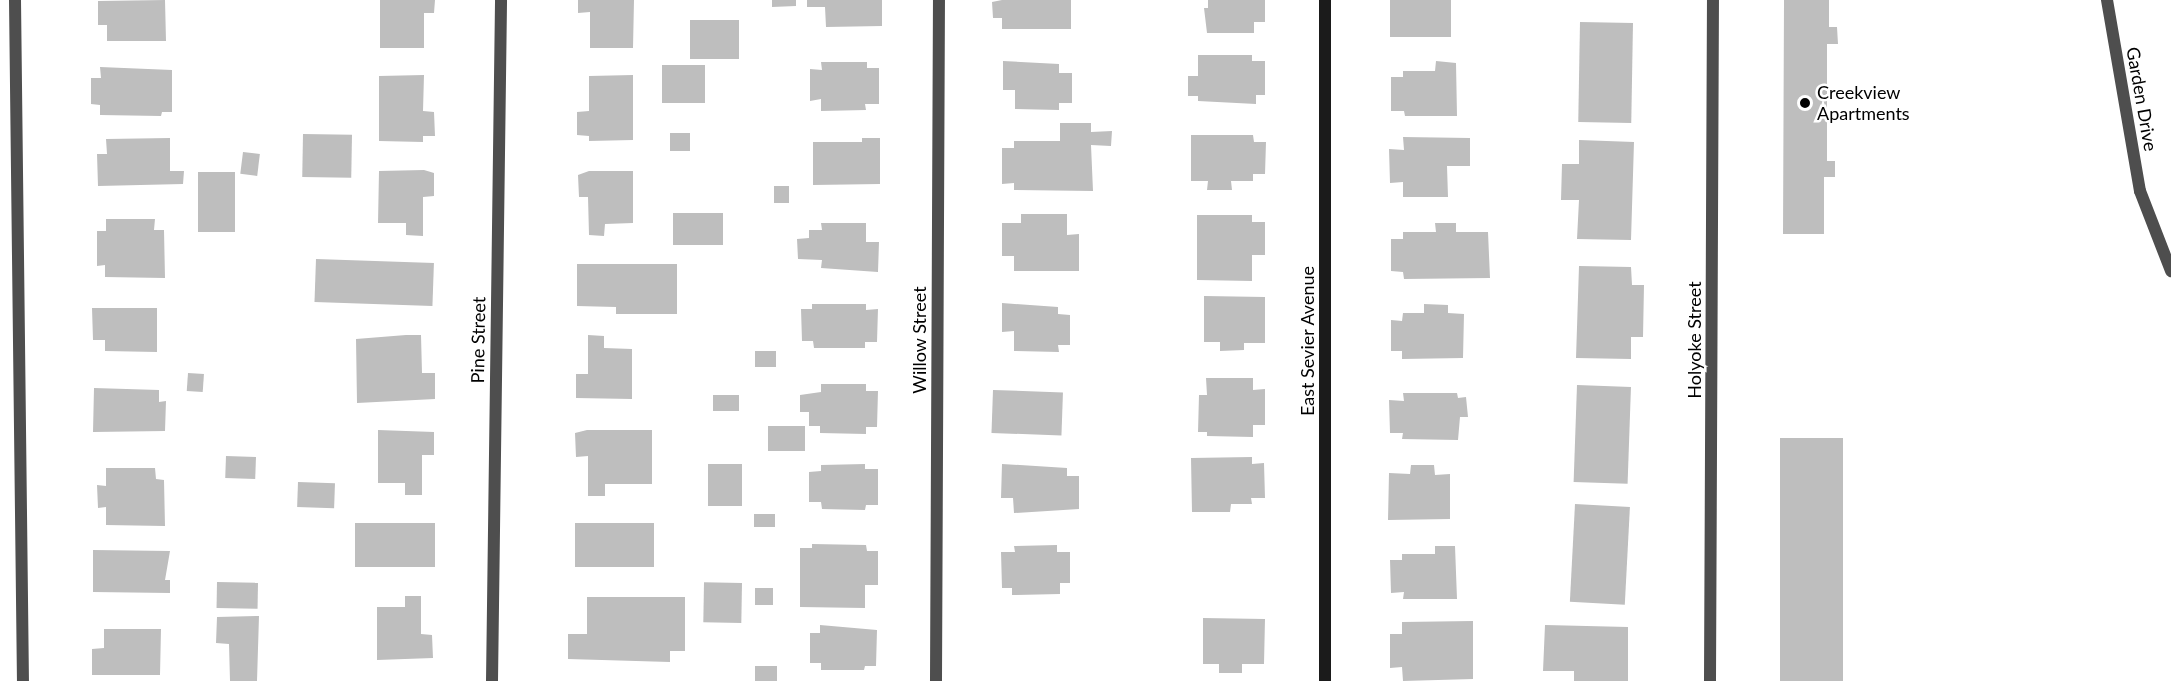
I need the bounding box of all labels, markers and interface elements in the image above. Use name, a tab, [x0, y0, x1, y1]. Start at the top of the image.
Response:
street label: Garden Drive	[2122, 45, 2162, 153]
place label: Creekview Apartments	[1817, 82, 1910, 124]
marker: Creekview Apartments	[1798, 96, 1812, 110]
street label: East Sevier Avenue	[1296, 266, 1318, 416]
street label: Holyoke Street	[1683, 281, 1705, 399]
street label: Willow Street	[908, 286, 930, 394]
street label: Pine Street	[466, 297, 490, 383]

